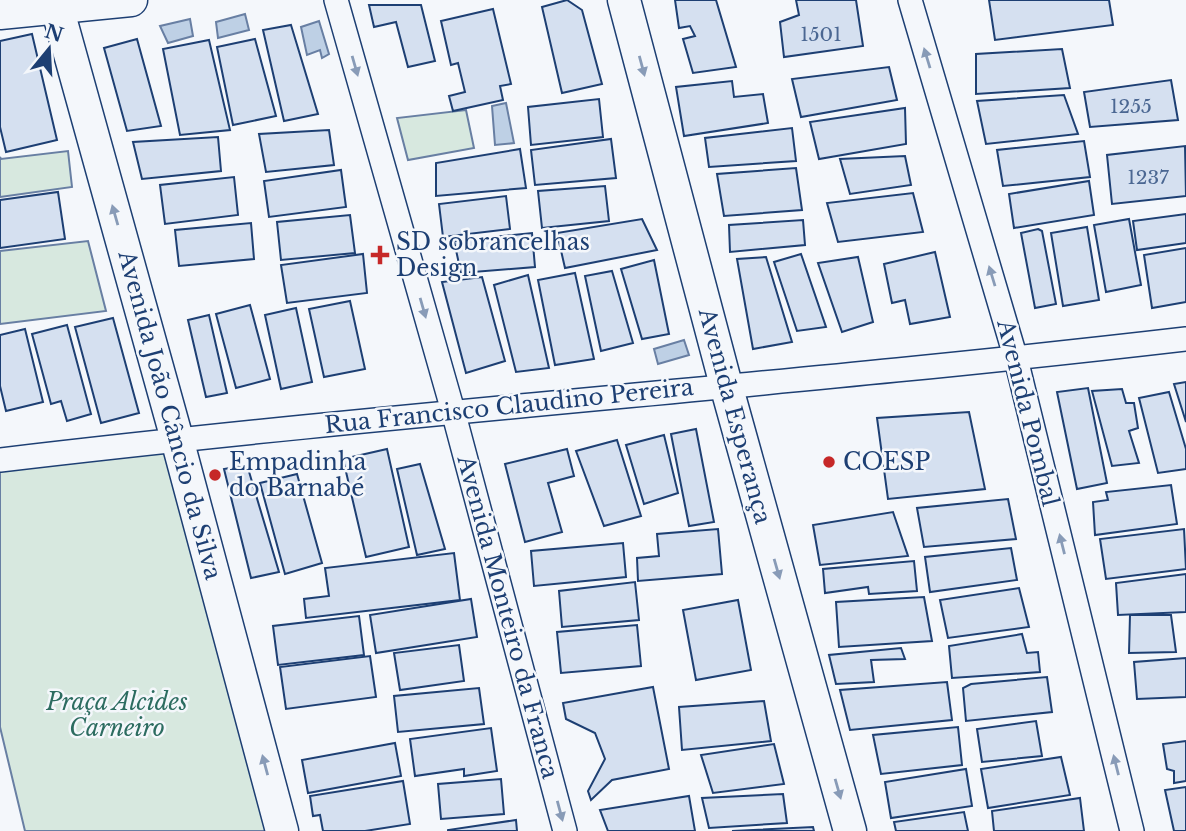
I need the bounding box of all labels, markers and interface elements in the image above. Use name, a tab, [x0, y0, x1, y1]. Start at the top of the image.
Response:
north arrow	[14, 14, 84, 84]
text: N	[42, 20, 66, 47]
house number: 1501	[800, 23, 842, 46]
one-way arrow	[921, 48, 931, 69]
one-way arrow	[350, 55, 360, 76]
one-way arrow	[637, 56, 647, 77]
house number: 1255	[1110, 95, 1152, 118]
house number: 1237	[1127, 166, 1169, 189]
one-way arrow	[109, 203, 120, 225]
place label: SD sobrancelhas Design	[396, 228, 590, 282]
marker: SD sobrancelhas Design	[370, 245, 390, 265]
street label: Avenida João Câncio da Silva	[112, 247, 228, 583]
one-way arrow	[986, 266, 996, 287]
one-way arrow	[419, 298, 429, 319]
street label: Avenida Esperança	[692, 304, 777, 527]
street label: Avenida Pombal	[991, 316, 1065, 509]
street label: Rua Francisco Claudino Pereira	[323, 373, 695, 439]
place label: Empadinha do Barnabé	[229, 448, 367, 502]
place label: COESP	[843, 448, 930, 476]
street label: Avenida Monteiro da Franca	[451, 451, 565, 782]
marker: COESP	[821, 454, 837, 470]
marker: Empadinha do Barnabé	[207, 467, 223, 483]
one-way arrow	[1056, 533, 1067, 555]
one-way arrow	[773, 559, 783, 580]
park label: Praça Alcides Carneiro	[45, 688, 188, 742]
one-way arrow	[259, 754, 270, 776]
one-way arrow	[1110, 754, 1121, 776]
one-way arrow	[834, 778, 844, 799]
one-way arrow	[555, 801, 566, 823]

